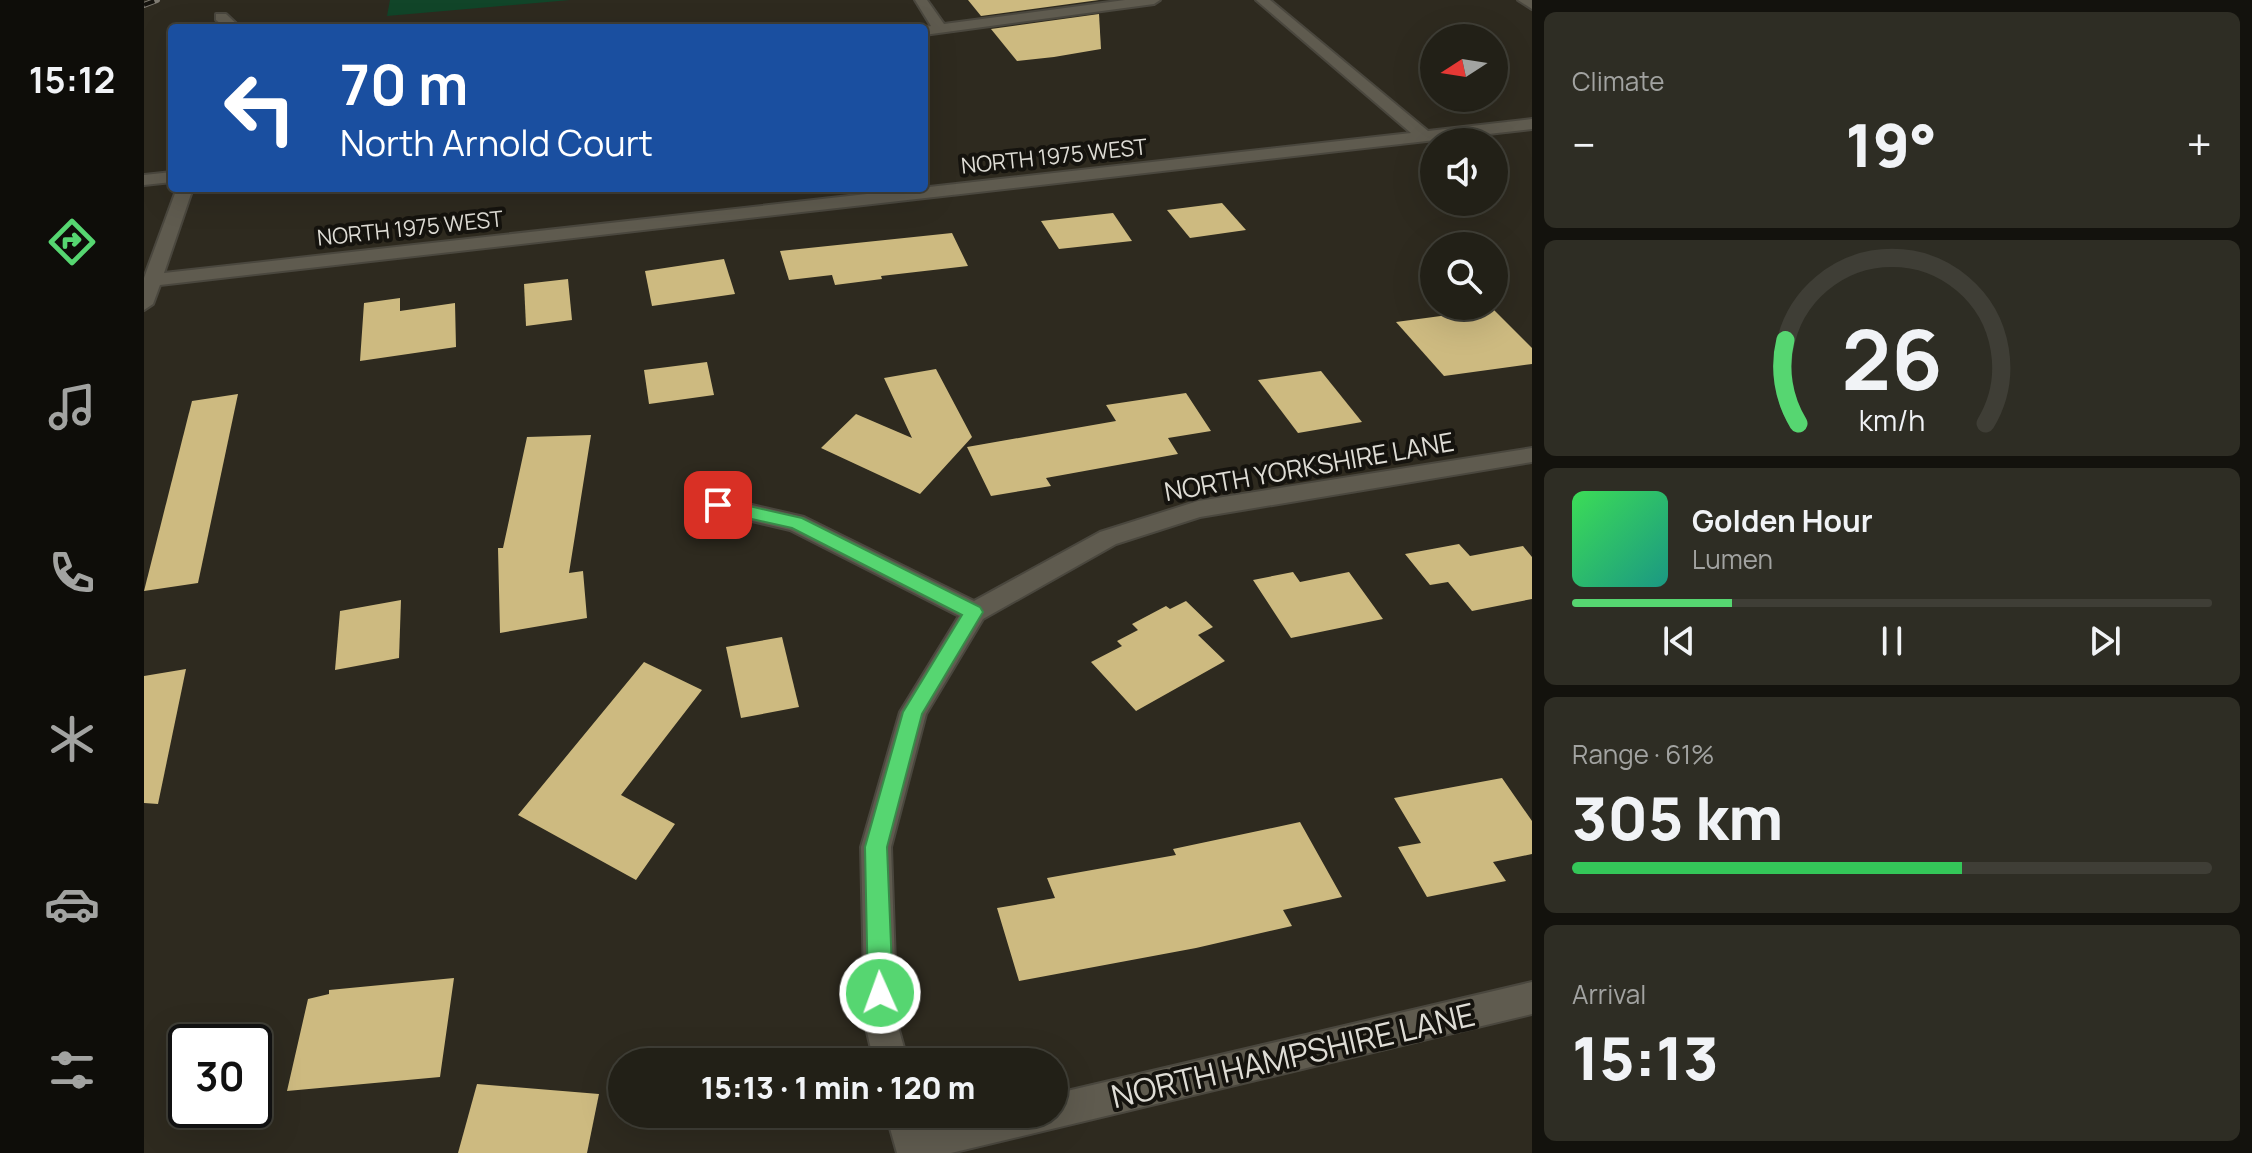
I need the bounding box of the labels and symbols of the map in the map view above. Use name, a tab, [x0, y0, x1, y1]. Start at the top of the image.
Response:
north arrow	[1420, 24, 1508, 112]
street label: NORTH 1975 WEST	[960, 131, 1148, 181]
street label: NORTH 1975 WEST	[316, 203, 504, 253]
street label: NORTH YORKSHIRE LANE	[1161, 423, 1457, 509]
pin	[684, 471, 752, 539]
position arrow	[838, 951, 922, 1035]
street label: NORTH HAMPSHIRE LANE	[1107, 992, 1479, 1118]
speed limit sign: 30	[168, 1024, 272, 1128]

